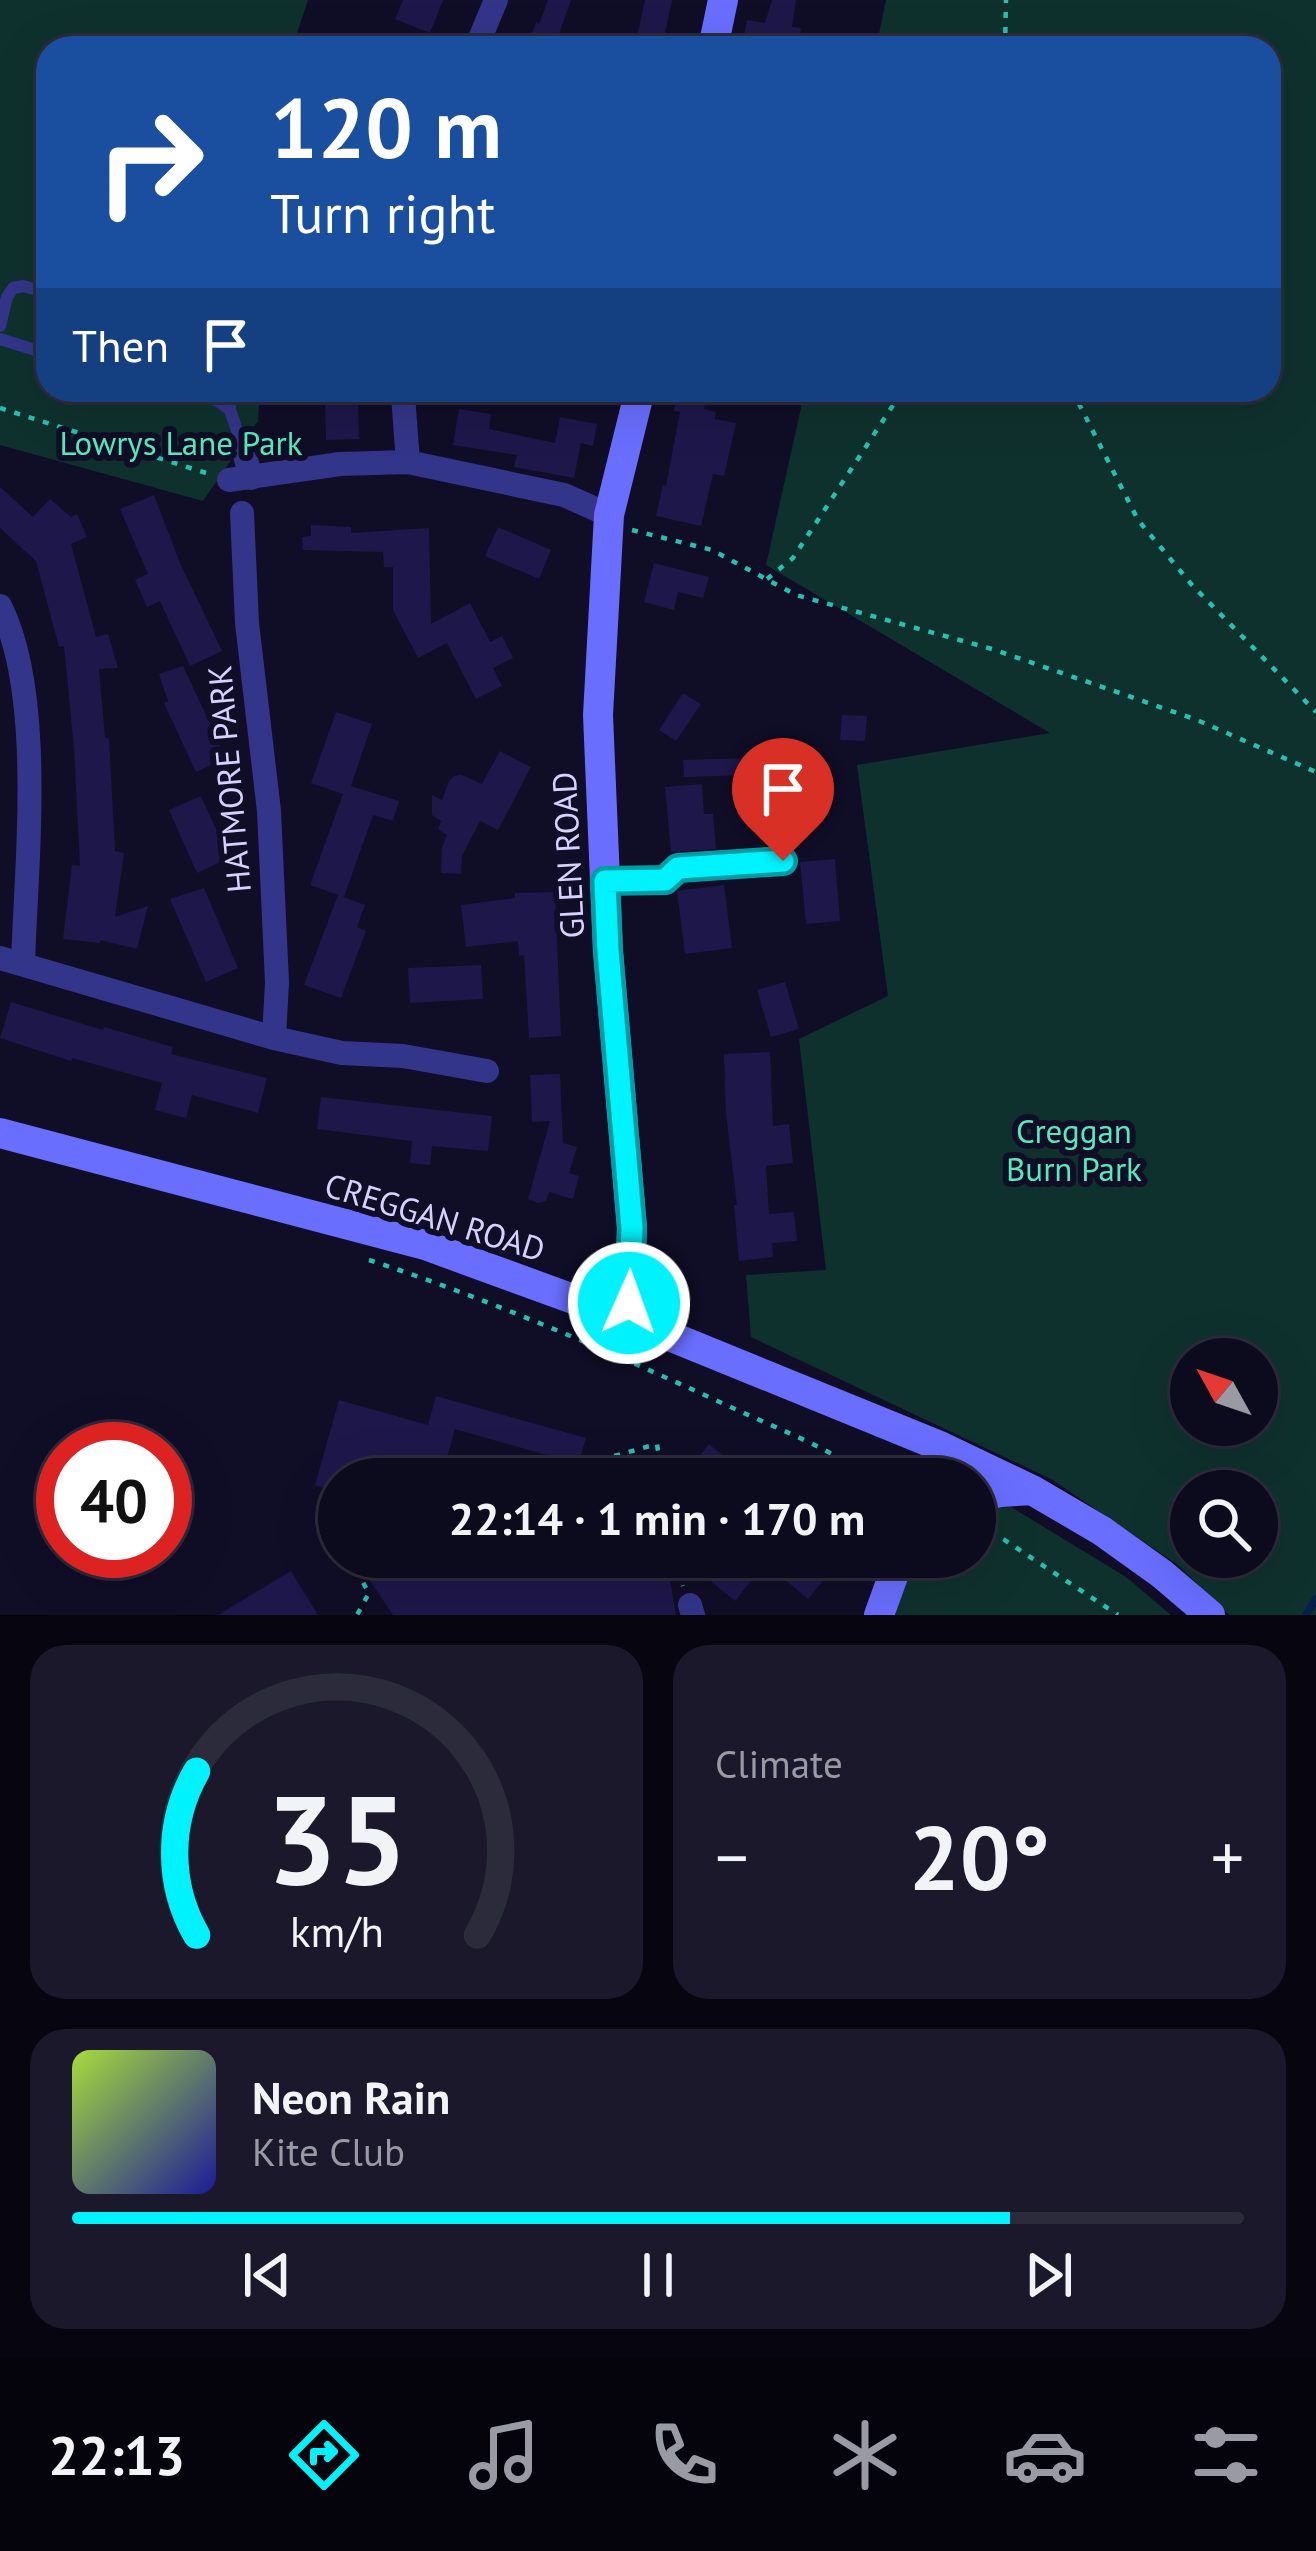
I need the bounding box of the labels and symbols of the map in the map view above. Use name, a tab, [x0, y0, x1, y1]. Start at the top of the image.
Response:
park label: Lowrys Lane Park	[59, 421, 303, 464]
street label: HATMORE PARK	[197, 664, 260, 894]
pin	[732, 738, 834, 861]
street label: GLEN ROAD	[542, 771, 593, 939]
park label: Creggan Burn Park	[1006, 1109, 1142, 1190]
street label: CREGGAN ROAD	[320, 1163, 550, 1270]
position arrow	[566, 1240, 692, 1366]
north arrow	[1170, 1338, 1278, 1446]
speed limit sign: 40	[36, 1422, 192, 1578]

